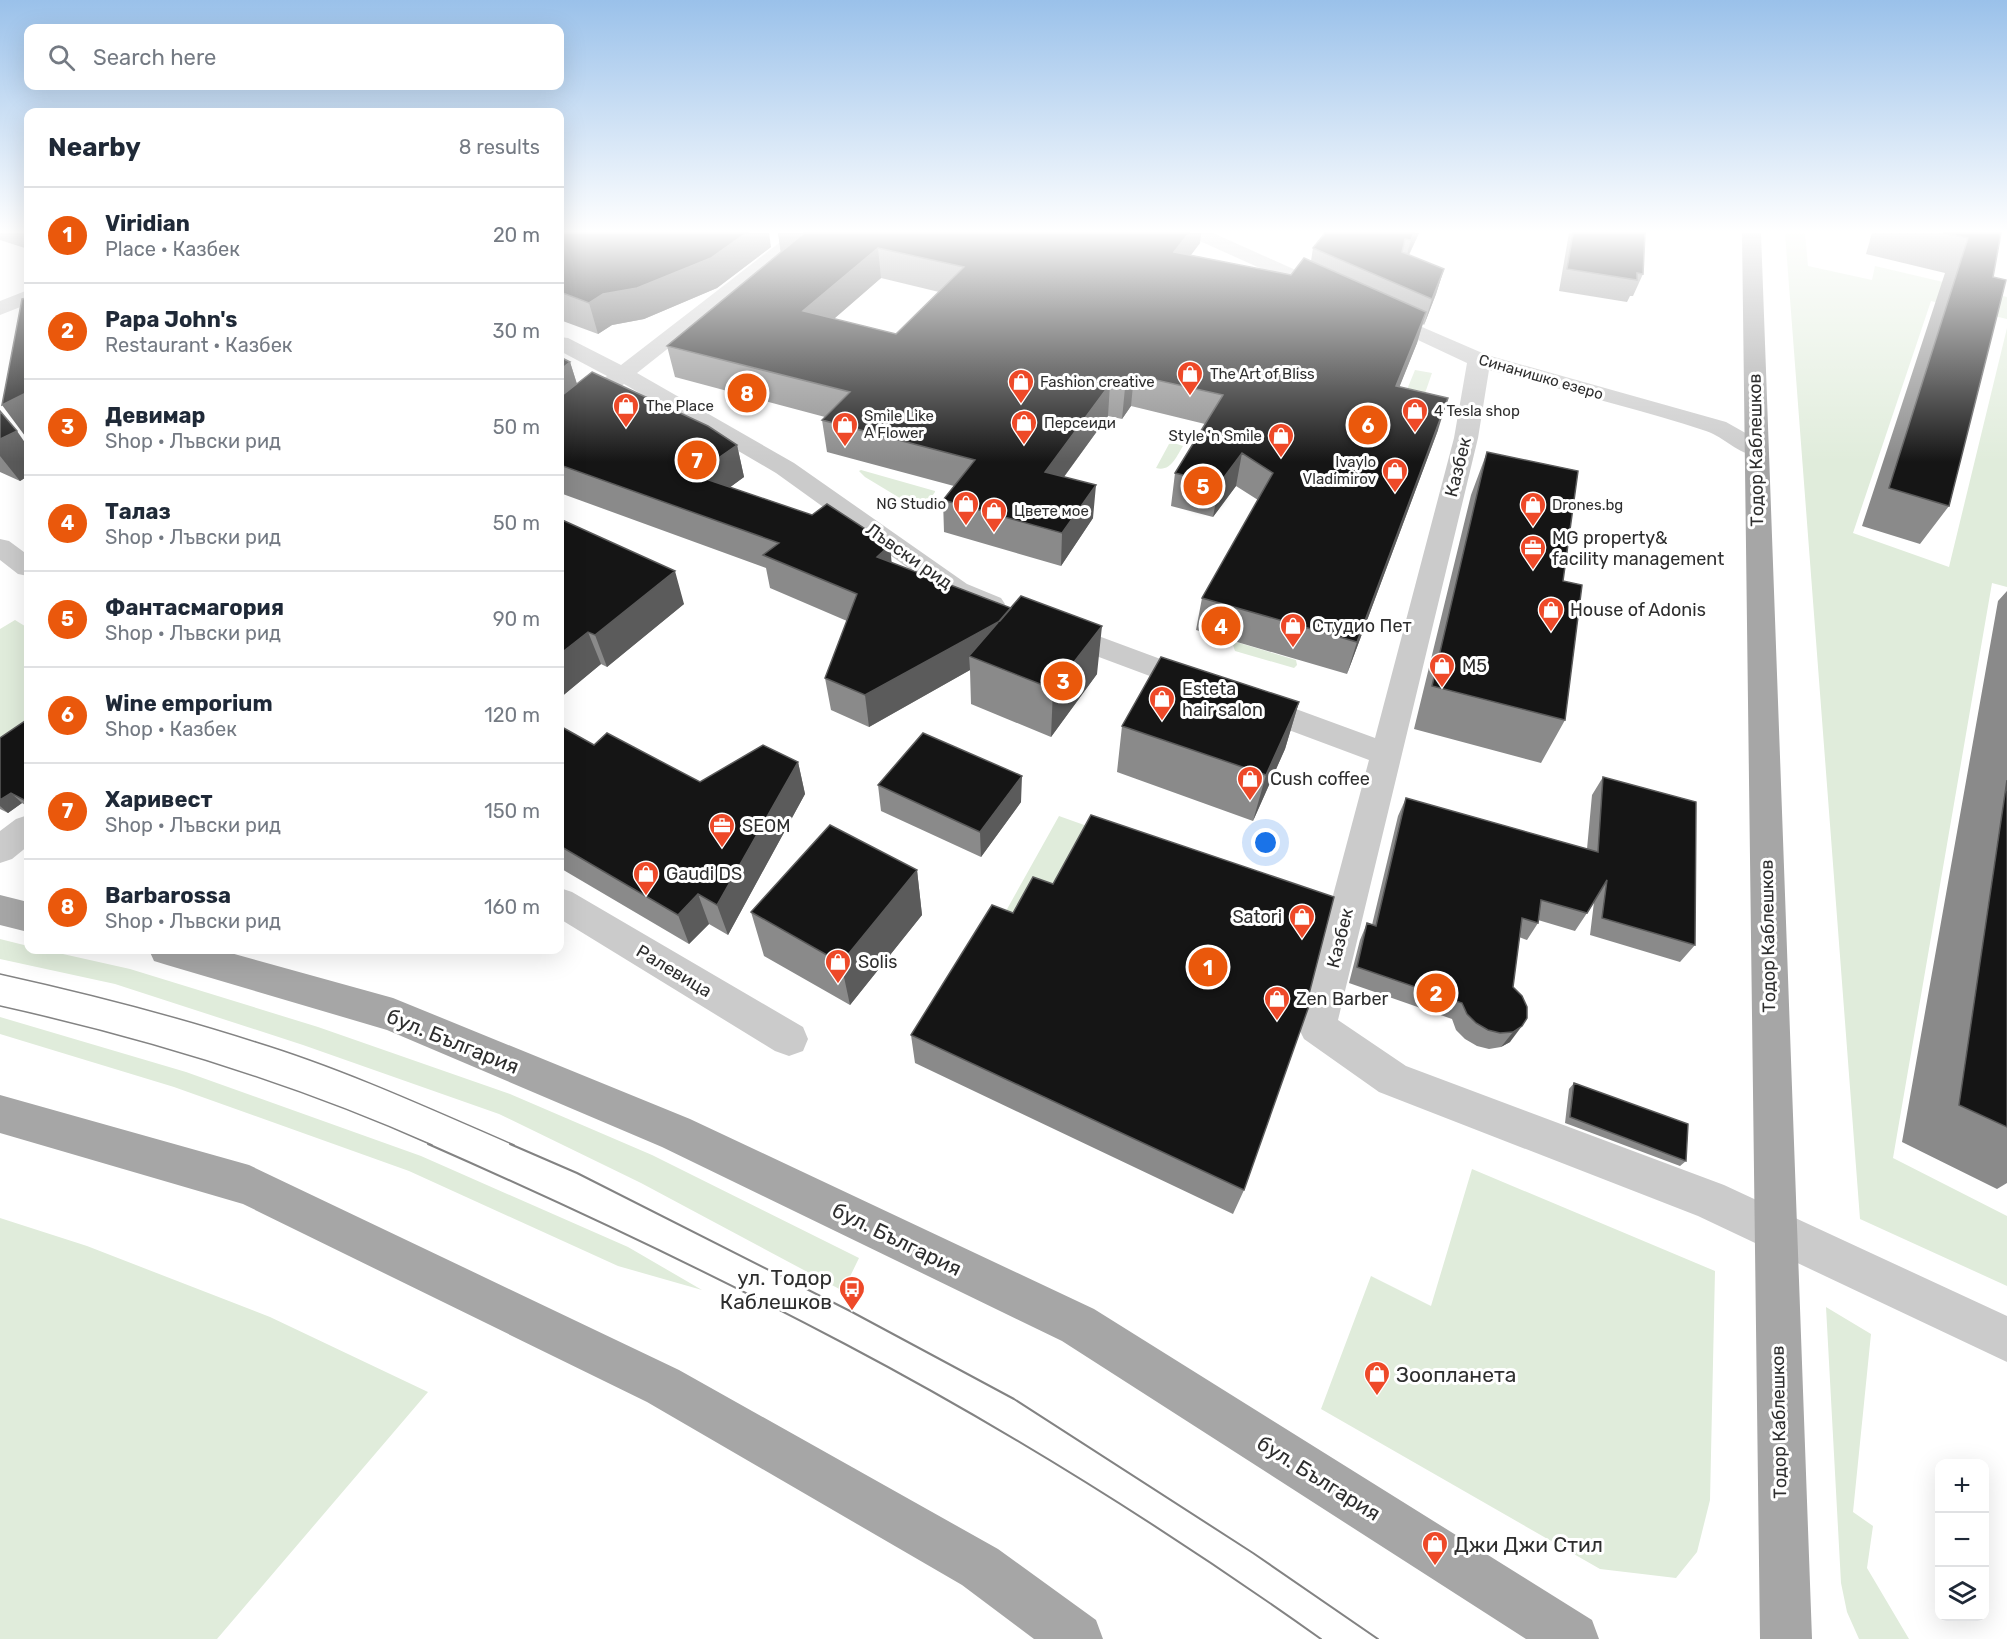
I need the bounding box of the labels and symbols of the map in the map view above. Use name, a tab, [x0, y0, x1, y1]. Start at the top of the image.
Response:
street label: Синанишко езеро	[1477, 351, 1605, 403]
shop icon: The Art of Bliss	[1175, 359, 1205, 397]
place label: The Art of Bliss	[1210, 365, 1315, 383]
shop icon: Fashion creative	[1006, 367, 1036, 405]
pin: 8	[728, 370, 766, 416]
place label: Fashion creative	[1040, 373, 1155, 391]
street label: Тодор Каблешков	[1744, 373, 1768, 527]
shop icon: The Place	[611, 391, 641, 429]
shop icon: 4 Tesla shop	[1400, 396, 1430, 434]
place label: The Place	[646, 397, 714, 415]
pin: 6	[1348, 402, 1388, 448]
place label: 4 Tesla shop	[1434, 402, 1520, 420]
place label: Smile Like A Flower	[864, 407, 934, 442]
shop icon: Персеиди	[1009, 408, 1039, 446]
shop icon: Smile Like A Flower	[830, 410, 860, 448]
place label: Персеиди	[1044, 414, 1116, 432]
shop icon: Style 'n Smile	[1266, 421, 1296, 459]
place label: Style 'n Smile	[1169, 427, 1262, 445]
street label: Казбек	[1440, 434, 1476, 499]
pin: 7	[678, 438, 716, 482]
place label: Ivaylo Vladimirov	[1303, 453, 1376, 488]
shop icon: Ivaylo Vladimirov	[1380, 456, 1410, 494]
pin: 5	[1184, 464, 1222, 508]
shop icon: NG Studio	[951, 489, 981, 527]
shop icon: Drones.bg	[1518, 490, 1548, 528]
place label: NG Studio	[876, 495, 946, 513]
shop icon: Цвете мое	[979, 496, 1009, 534]
place label: Drones.bg	[1552, 496, 1623, 514]
place label: Цвете мое	[1014, 502, 1089, 520]
street label: Лъвски рид	[862, 518, 957, 594]
place label: MG property& facility management	[1552, 527, 1724, 570]
office icon: MG property& facility management	[1518, 533, 1548, 571]
shop icon: House of Adonis	[1536, 595, 1566, 633]
place label: House of Adonis	[1570, 599, 1706, 621]
pin: 4	[1202, 604, 1240, 648]
shop icon: Студио Пет	[1278, 611, 1308, 649]
place label: Студио Пет	[1312, 615, 1412, 637]
shop icon: M5	[1427, 651, 1457, 689]
place label: M5	[1462, 655, 1487, 677]
pin: 3	[1044, 658, 1082, 704]
place label: Esteta hair salon	[1182, 678, 1263, 721]
shop icon: Esteta hair salon	[1147, 684, 1177, 722]
shop icon: Cush coffee	[1235, 764, 1265, 802]
place label: Cush coffee	[1270, 768, 1370, 790]
office icon: SEOM	[707, 811, 737, 849]
place label: SEOM	[742, 815, 790, 837]
your location	[1251, 828, 1280, 857]
shop icon: Gaudi DS	[631, 859, 661, 897]
street label: Тодор Каблешков	[1756, 859, 1780, 1013]
place label: Gaudi DS	[666, 863, 742, 885]
shop icon: Satori	[1287, 902, 1317, 940]
street label: Казбек	[1322, 905, 1358, 970]
place label: Satori	[1232, 906, 1282, 928]
street label: Ралевица	[632, 940, 716, 1002]
pin: 1	[1188, 944, 1228, 990]
shop icon: Solis	[823, 947, 853, 985]
place label: Solis	[858, 951, 897, 973]
pin: 2	[1416, 970, 1456, 1016]
shop icon: Zen Barber	[1262, 984, 1292, 1022]
place label: Zen Barber	[1296, 988, 1389, 1010]
street label: бул. България	[383, 1003, 523, 1079]
street label: бул. България	[828, 1197, 966, 1281]
place label: ул. Тодор Каблешков	[720, 1265, 832, 1314]
bus stop icon: ул. Тодор Каблешков	[837, 1274, 867, 1312]
street label: Тодор Каблешков	[1767, 1345, 1791, 1499]
shop icon: Зоопланета	[1362, 1359, 1392, 1397]
place label: Зоопланета	[1396, 1362, 1516, 1387]
street label: бул. България	[1253, 1430, 1385, 1526]
shop icon: Джи Джи Стил	[1420, 1529, 1450, 1567]
place label: Джи Джи Стил	[1454, 1532, 1603, 1557]

